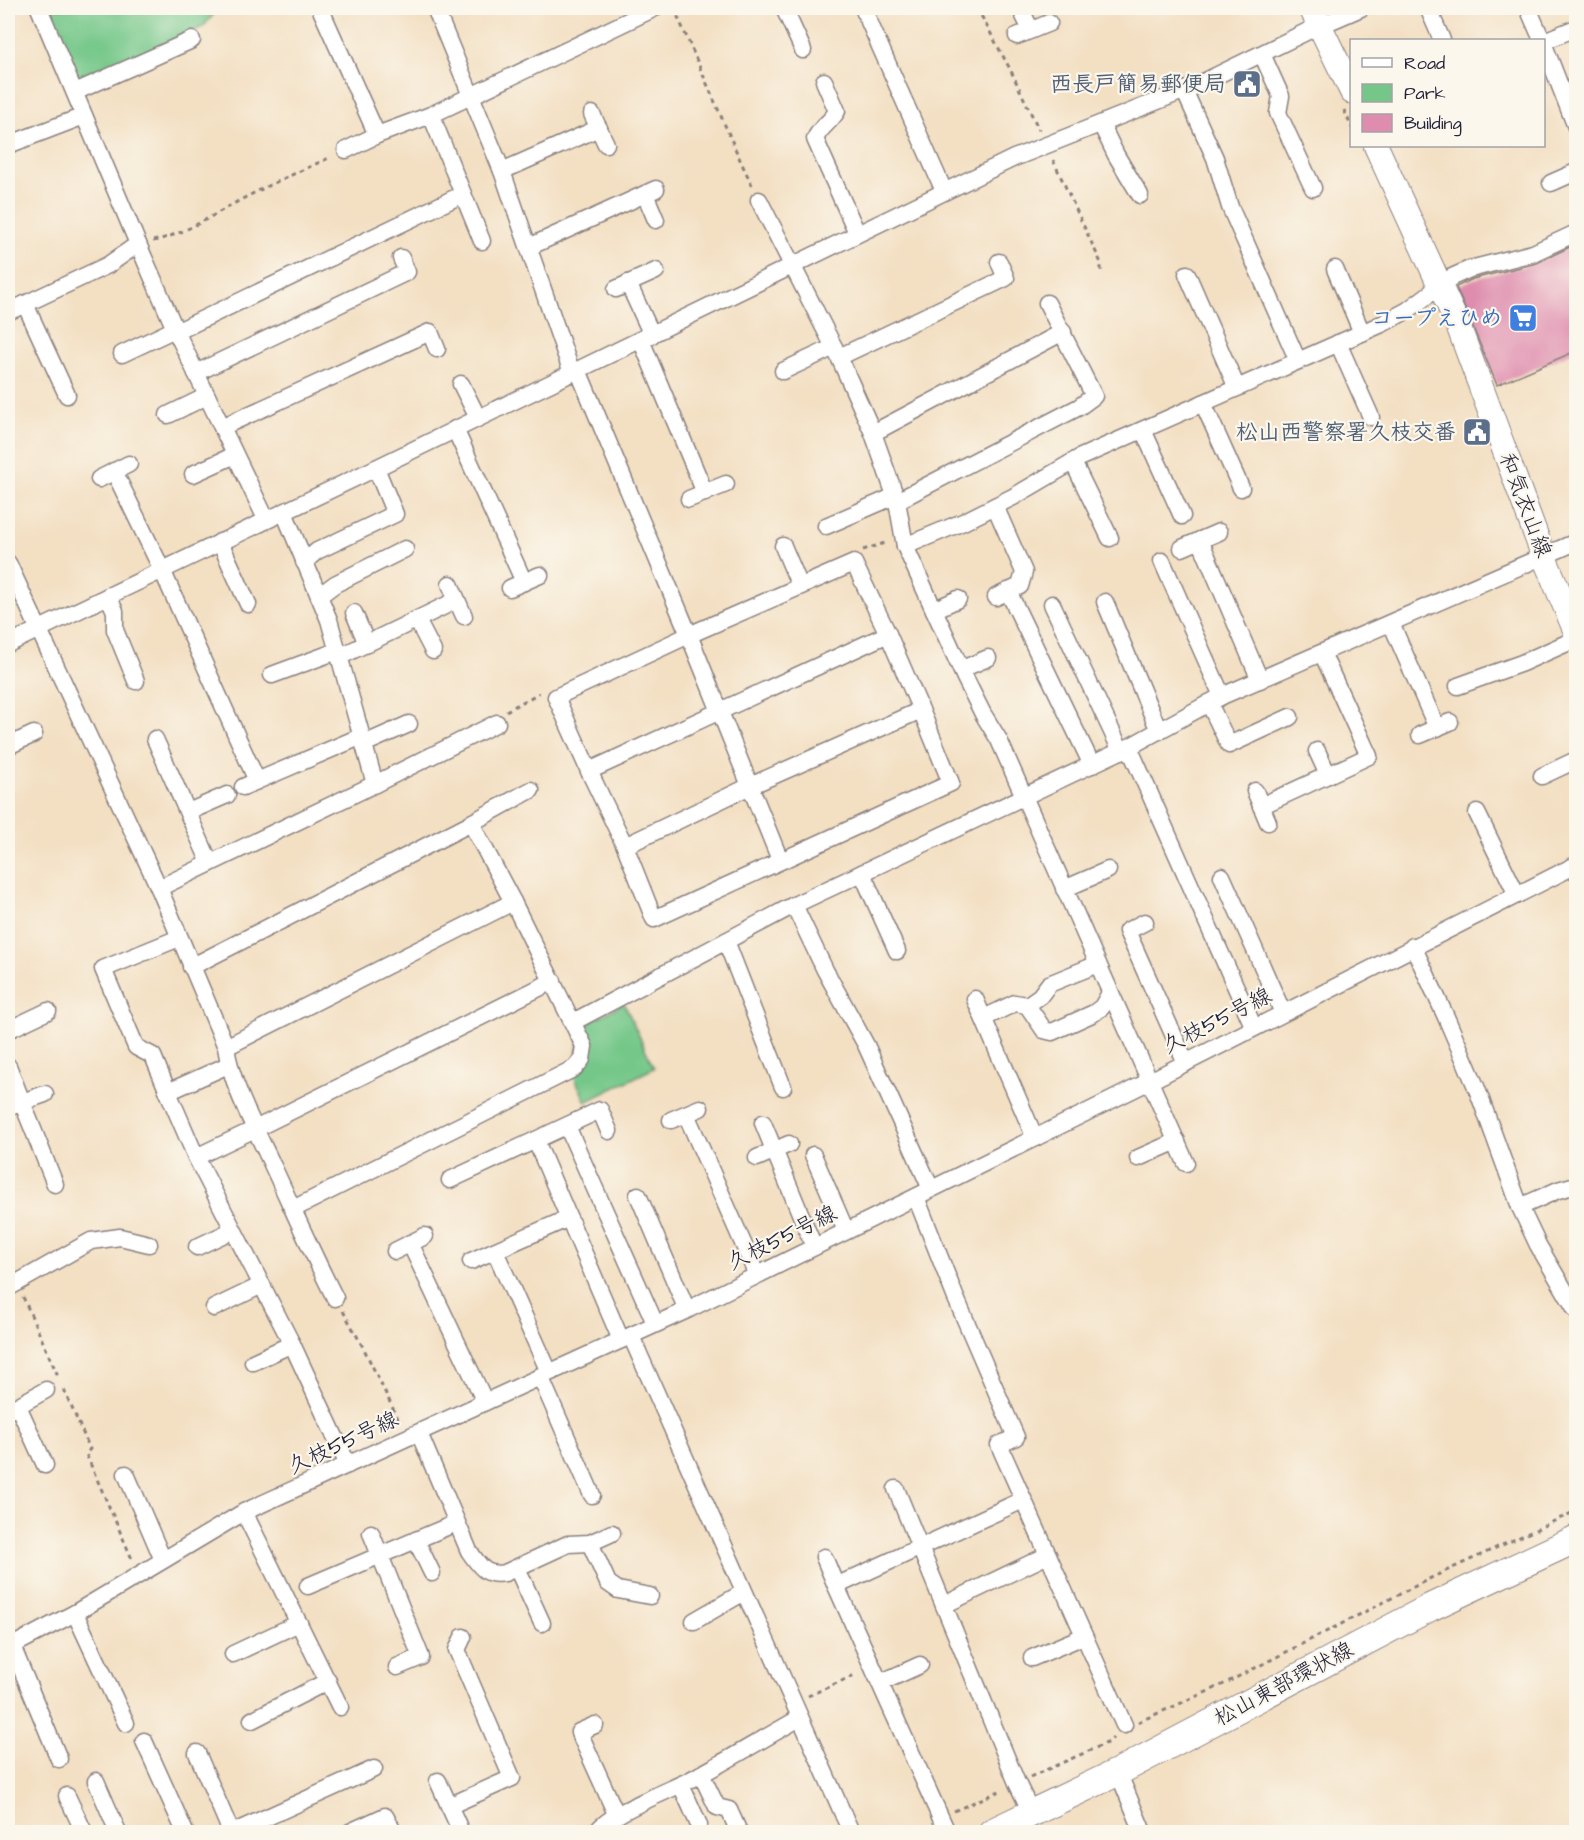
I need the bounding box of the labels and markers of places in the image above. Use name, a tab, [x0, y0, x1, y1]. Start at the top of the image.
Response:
public building icon: 西長戸簡易郵便局	[1231, 68, 1263, 100]
place label: 西長戸簡易郵便局	[1050, 69, 1226, 100]
supermarket icon: コープえひめ	[1507, 302, 1539, 334]
place label: コープえひめ	[1371, 303, 1502, 334]
public building icon: 松山西警察署久枝交番	[1461, 416, 1493, 448]
place label: 松山西警察署久枝交番	[1236, 417, 1456, 448]

